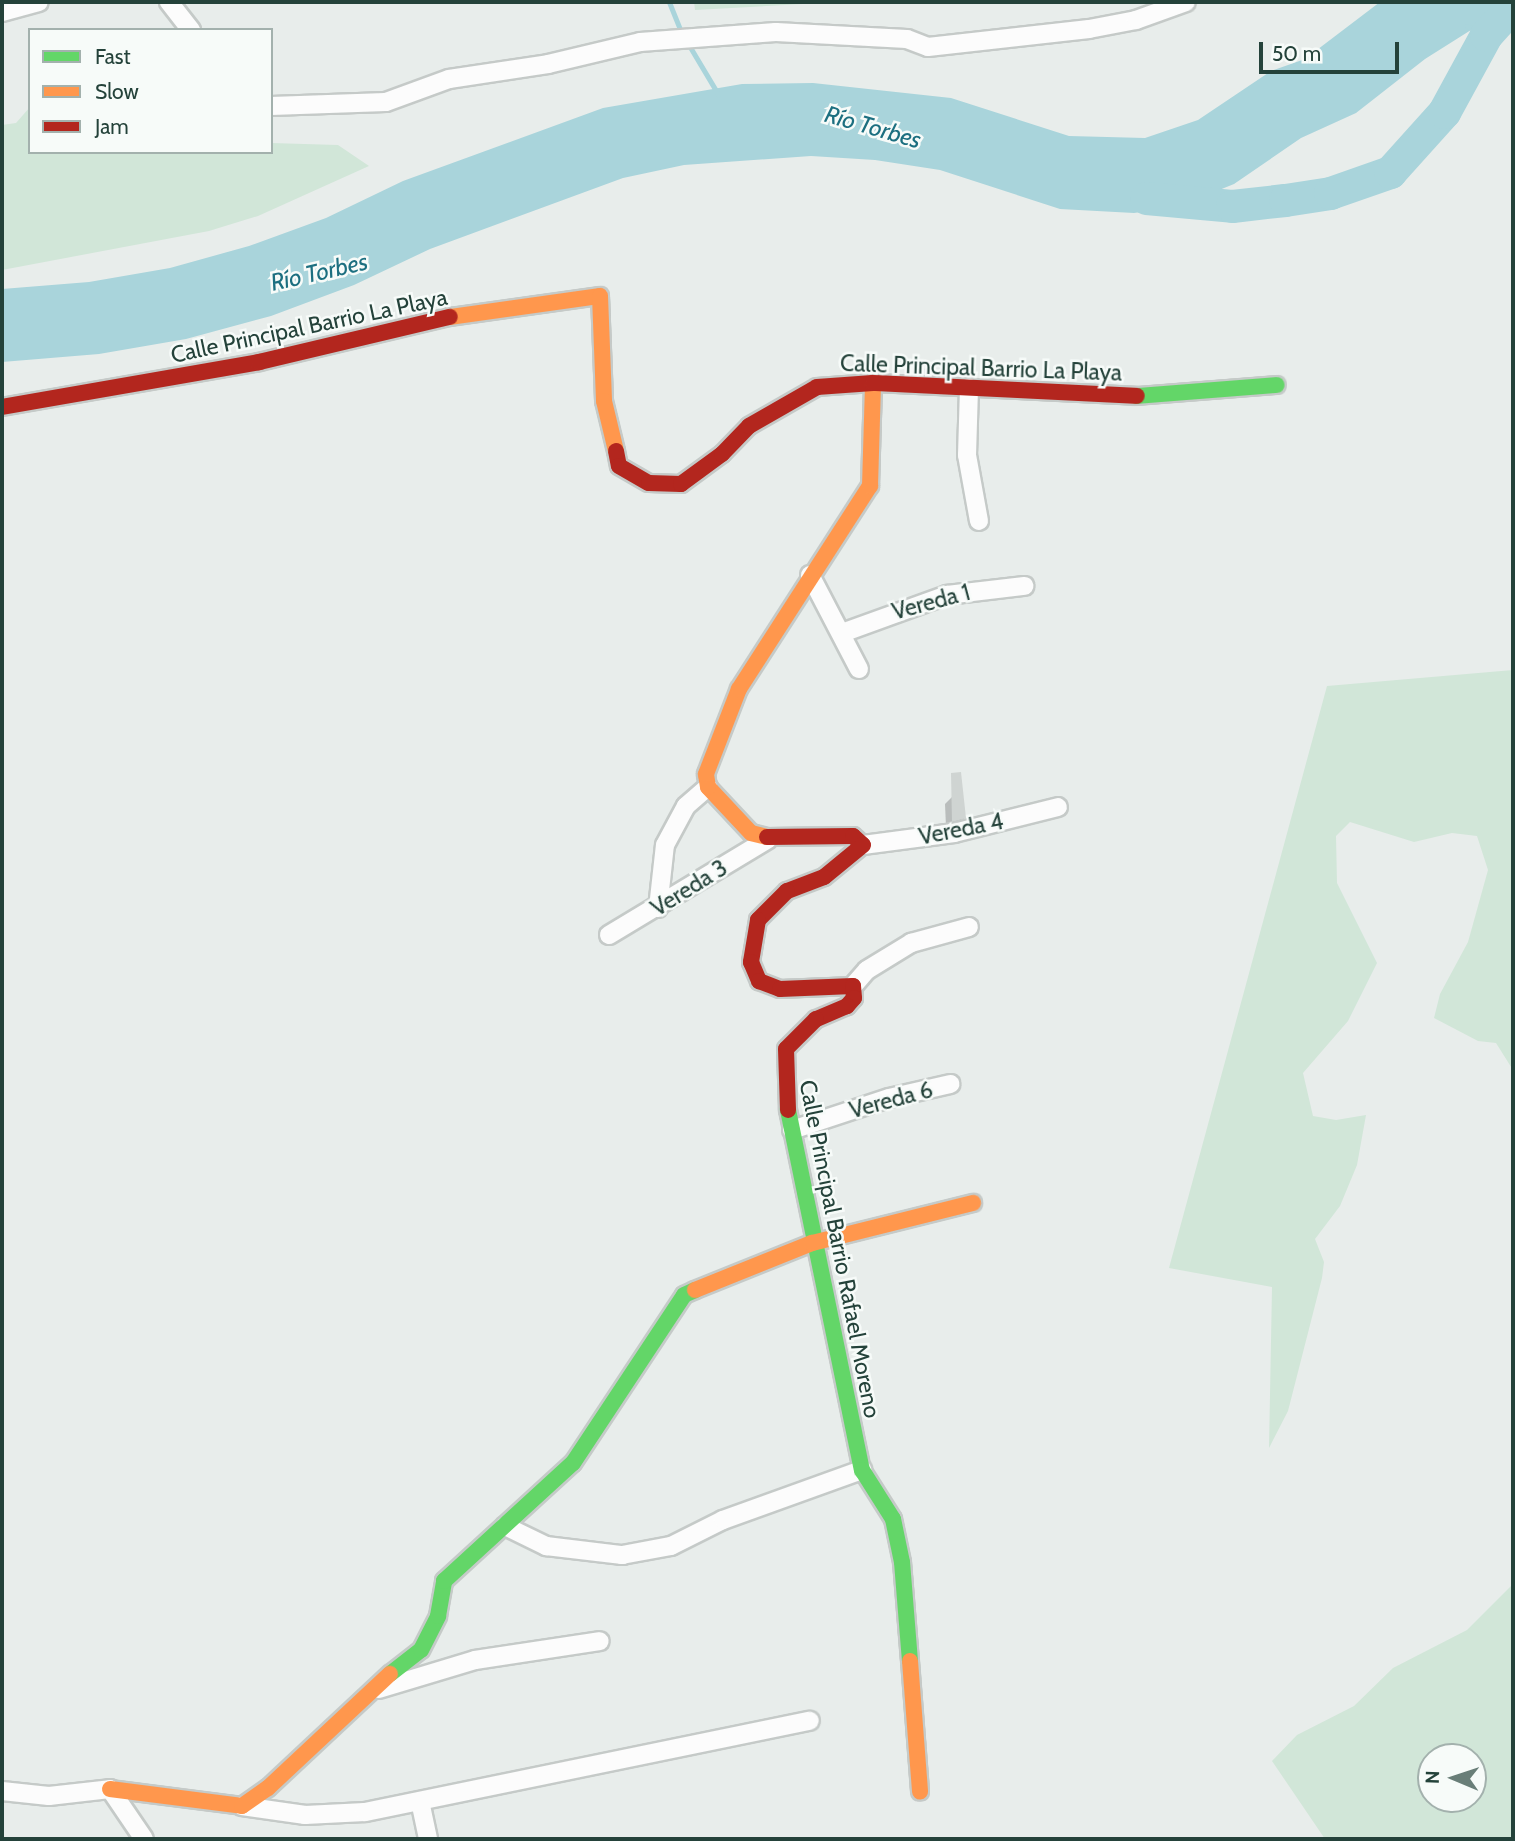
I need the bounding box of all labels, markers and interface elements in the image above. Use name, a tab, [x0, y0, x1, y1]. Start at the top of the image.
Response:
legend	[28, 28, 273, 154]
scale bar	[1263, 28, 1403, 72]
text: 50 m	[1272, 41, 1321, 66]
text: Fast	[95, 44, 131, 69]
text: Slow	[95, 79, 139, 104]
water label: Río Torbes	[821, 100, 925, 154]
text: Jam	[95, 114, 129, 139]
water label: Río Torbes	[268, 247, 370, 297]
street label: Calle Principal Barrio La Playa	[168, 283, 450, 369]
street label: Calle Principal Barrio La Playa	[840, 349, 1122, 387]
street label: Vereda 1	[889, 578, 973, 626]
street label: Vereda 4	[916, 807, 1006, 851]
street label: Vereda 3	[646, 854, 732, 922]
street label: Vereda 6	[846, 1076, 936, 1124]
street label: Calle Principal Barrio Rafael Moreno	[794, 1078, 886, 1420]
north arrow	[1417, 1743, 1487, 1813]
text: N	[1421, 1770, 1444, 1784]

